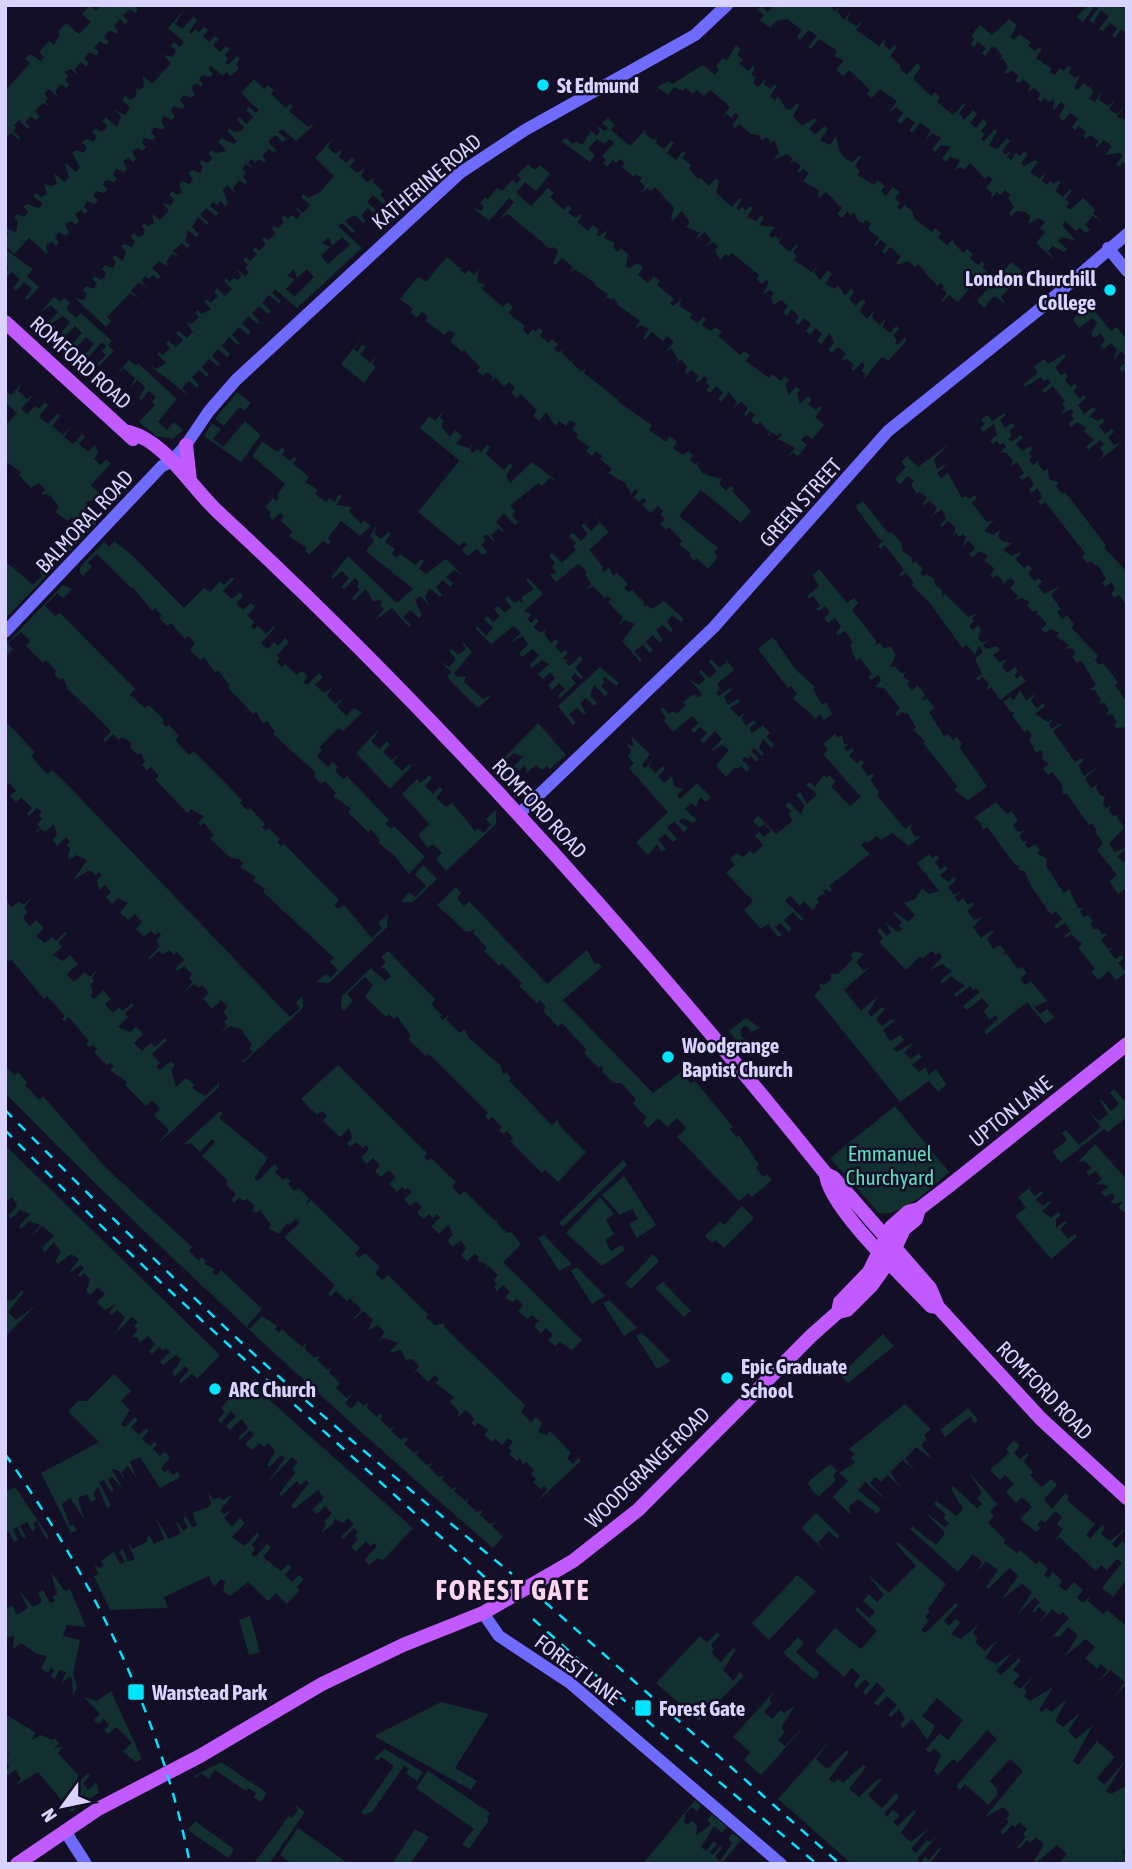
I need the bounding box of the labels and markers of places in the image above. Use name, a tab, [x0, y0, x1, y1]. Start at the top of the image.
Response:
place label: St Edmund	[557, 73, 639, 97]
marker: St Edmund	[535, 77, 551, 93]
place label: London Churchill College	[965, 266, 1096, 314]
marker: London Churchill College	[1102, 282, 1118, 298]
place label: Woodgrange Baptist Church	[681, 1033, 793, 1081]
marker: Woodgrange Baptist Church	[660, 1049, 676, 1065]
place label: Epic Graduate School	[741, 1354, 847, 1402]
marker: Epic Graduate School	[719, 1370, 735, 1386]
place label: ARC Church	[228, 1377, 316, 1401]
marker: ARC Church	[207, 1381, 223, 1397]
place label: Wanstead Park	[151, 1680, 268, 1704]
marker: Wanstead Park	[126, 1682, 146, 1702]
place label: Forest Gate	[659, 1696, 745, 1720]
marker: Forest Gate	[633, 1698, 653, 1718]

